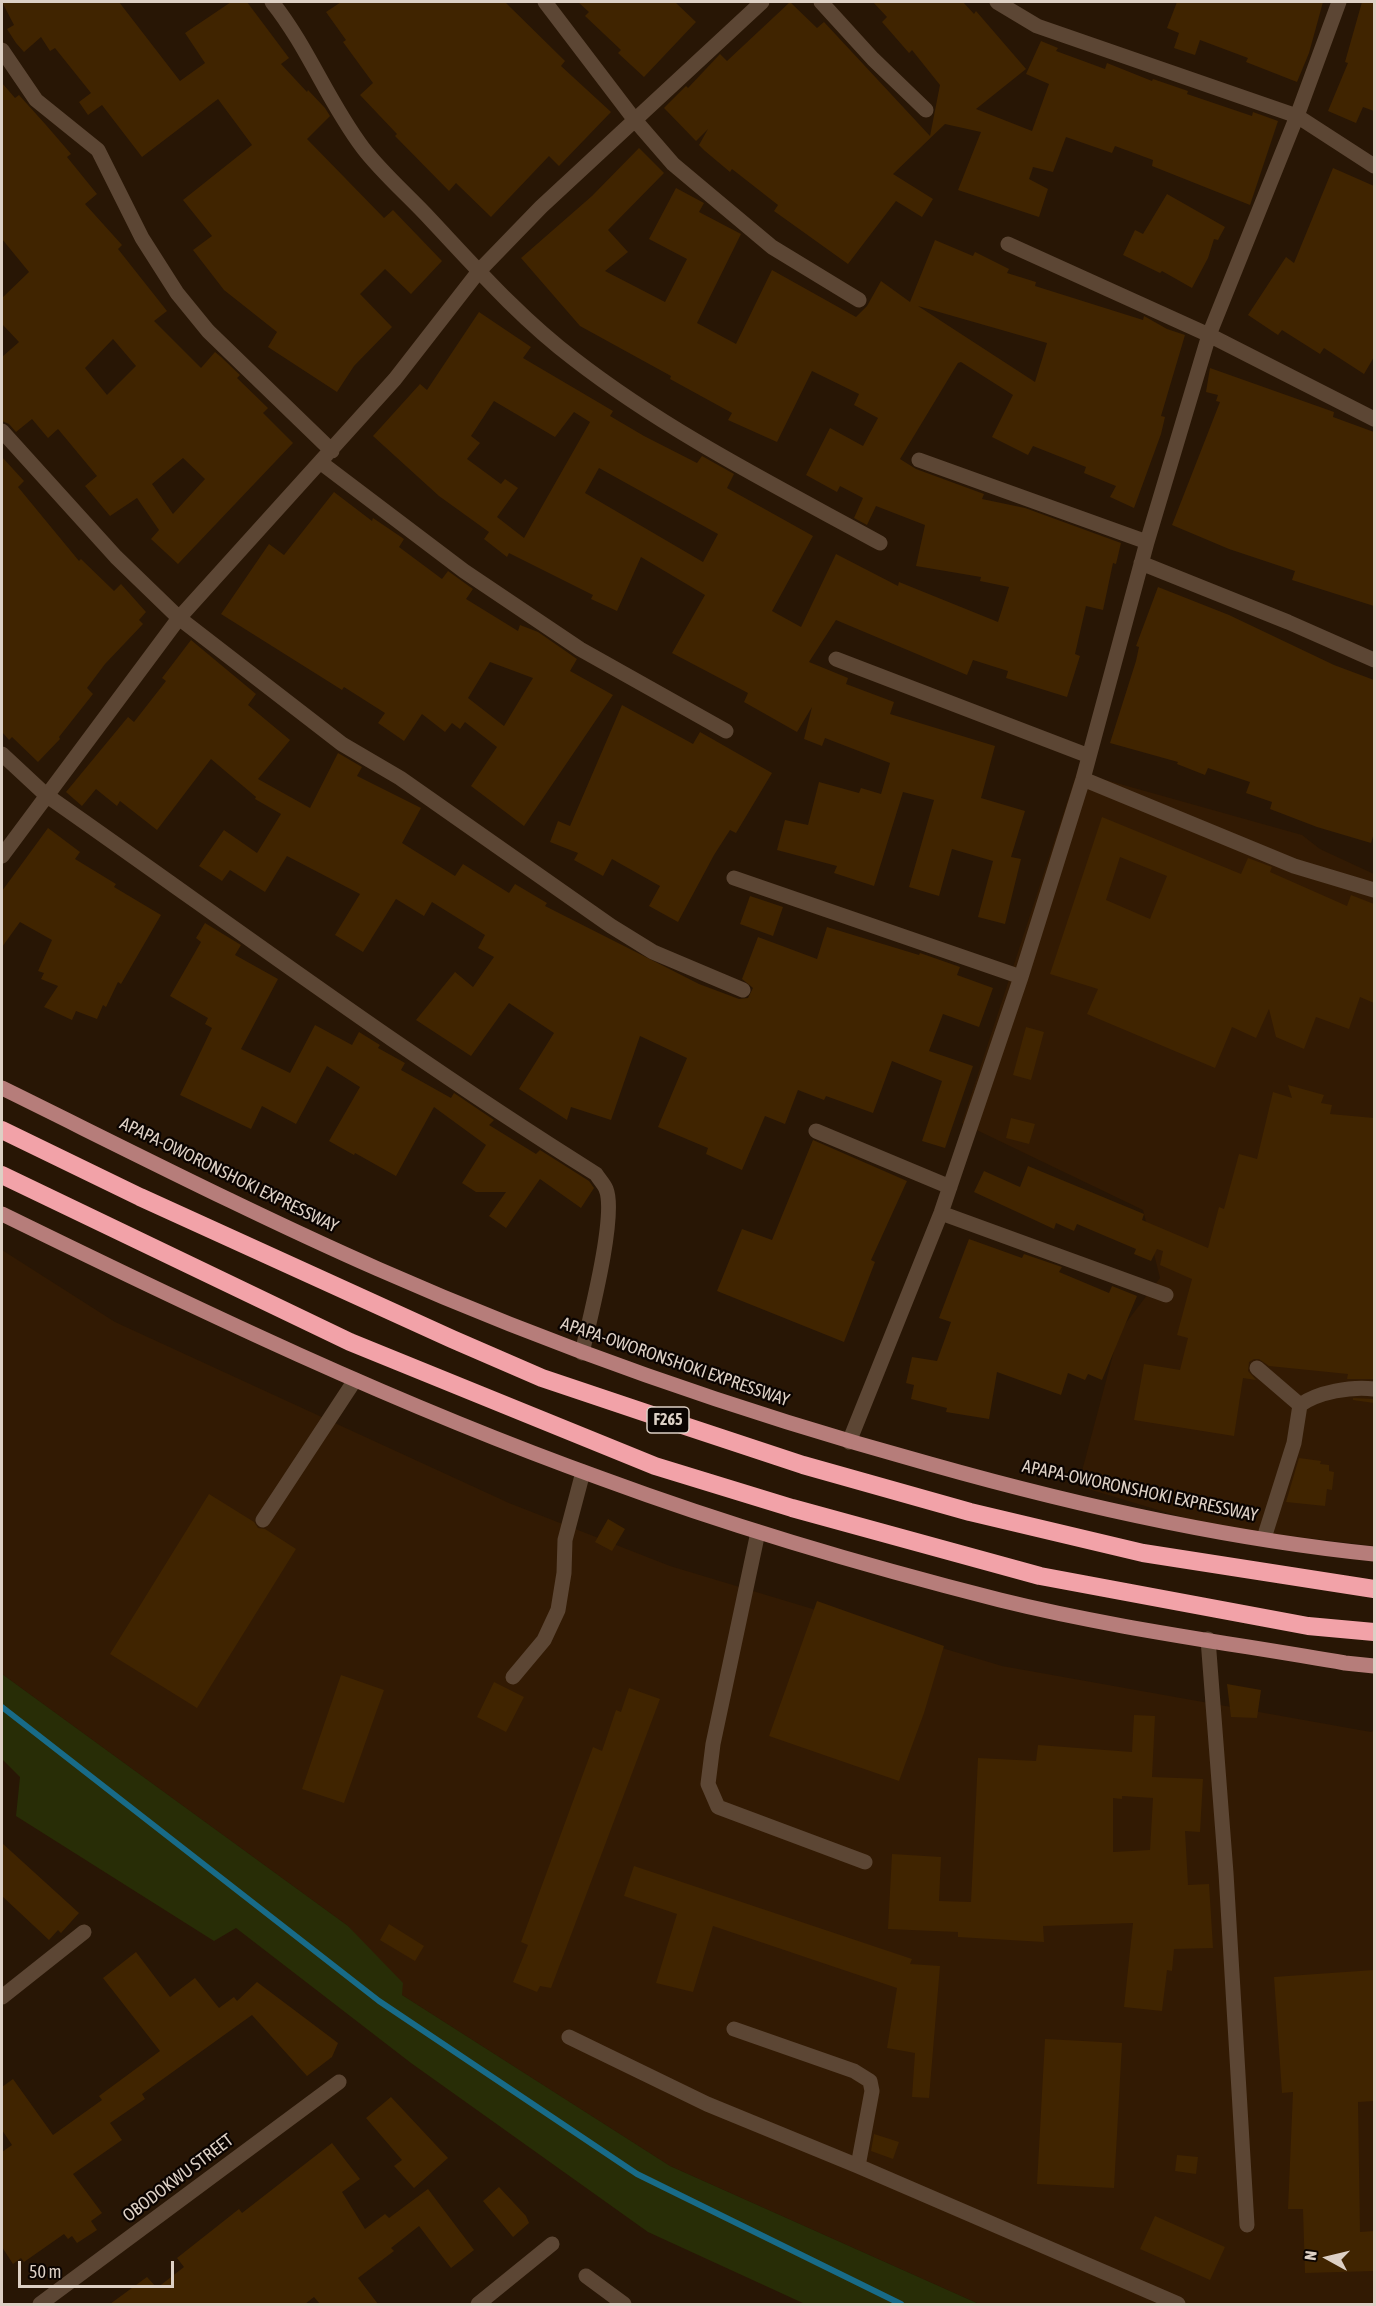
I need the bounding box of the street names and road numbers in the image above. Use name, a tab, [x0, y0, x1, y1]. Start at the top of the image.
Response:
street label: APAPA-OWORONSHOKI EXPRESSWAY	[116, 1113, 342, 1237]
street label: APAPA-OWORONSHOKI EXPRESSWAY	[558, 1313, 792, 1411]
road number: F265	[647, 1407, 689, 1433]
street label: APAPA-OWORONSHOKI EXPRESSWAY	[1020, 1455, 1260, 1527]
street label: OBODOKWU STREET	[118, 2129, 238, 2227]

